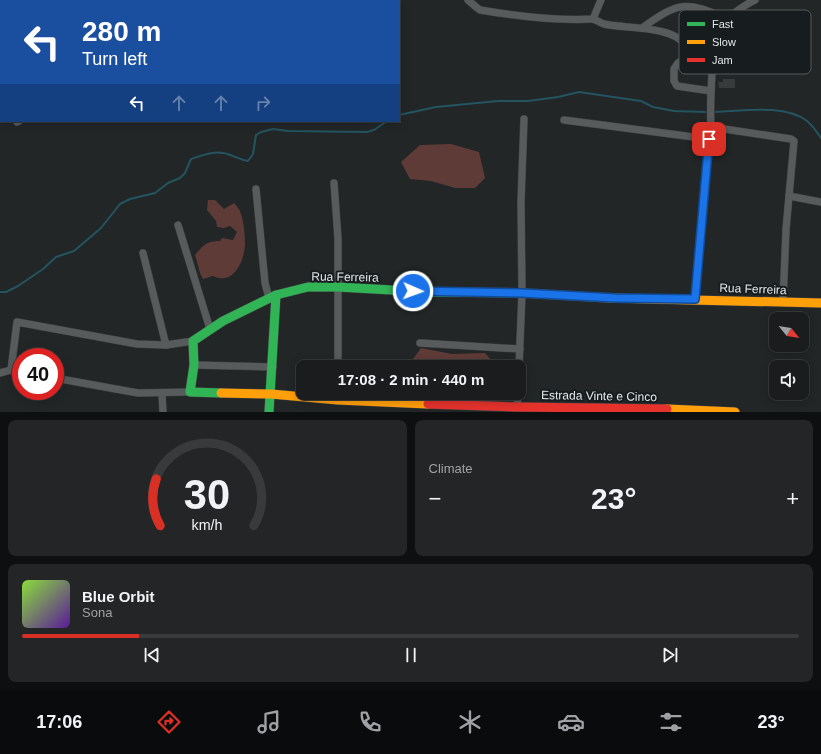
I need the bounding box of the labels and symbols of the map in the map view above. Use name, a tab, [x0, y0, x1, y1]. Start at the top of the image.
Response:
legend	[679, 10, 811, 74]
text: Fast	[712, 18, 733, 30]
text: Slow	[712, 36, 736, 48]
text: Jam	[712, 54, 733, 66]
pin	[692, 122, 726, 156]
street label: Rua Ferreira	[311, 269, 379, 285]
position arrow	[392, 270, 434, 312]
street label: Rua Ferreira	[719, 281, 787, 297]
north arrow	[769, 312, 809, 352]
speed limit sign: 40	[12, 348, 64, 400]
street label: Estrada Vinte e Cinco	[541, 388, 657, 404]

